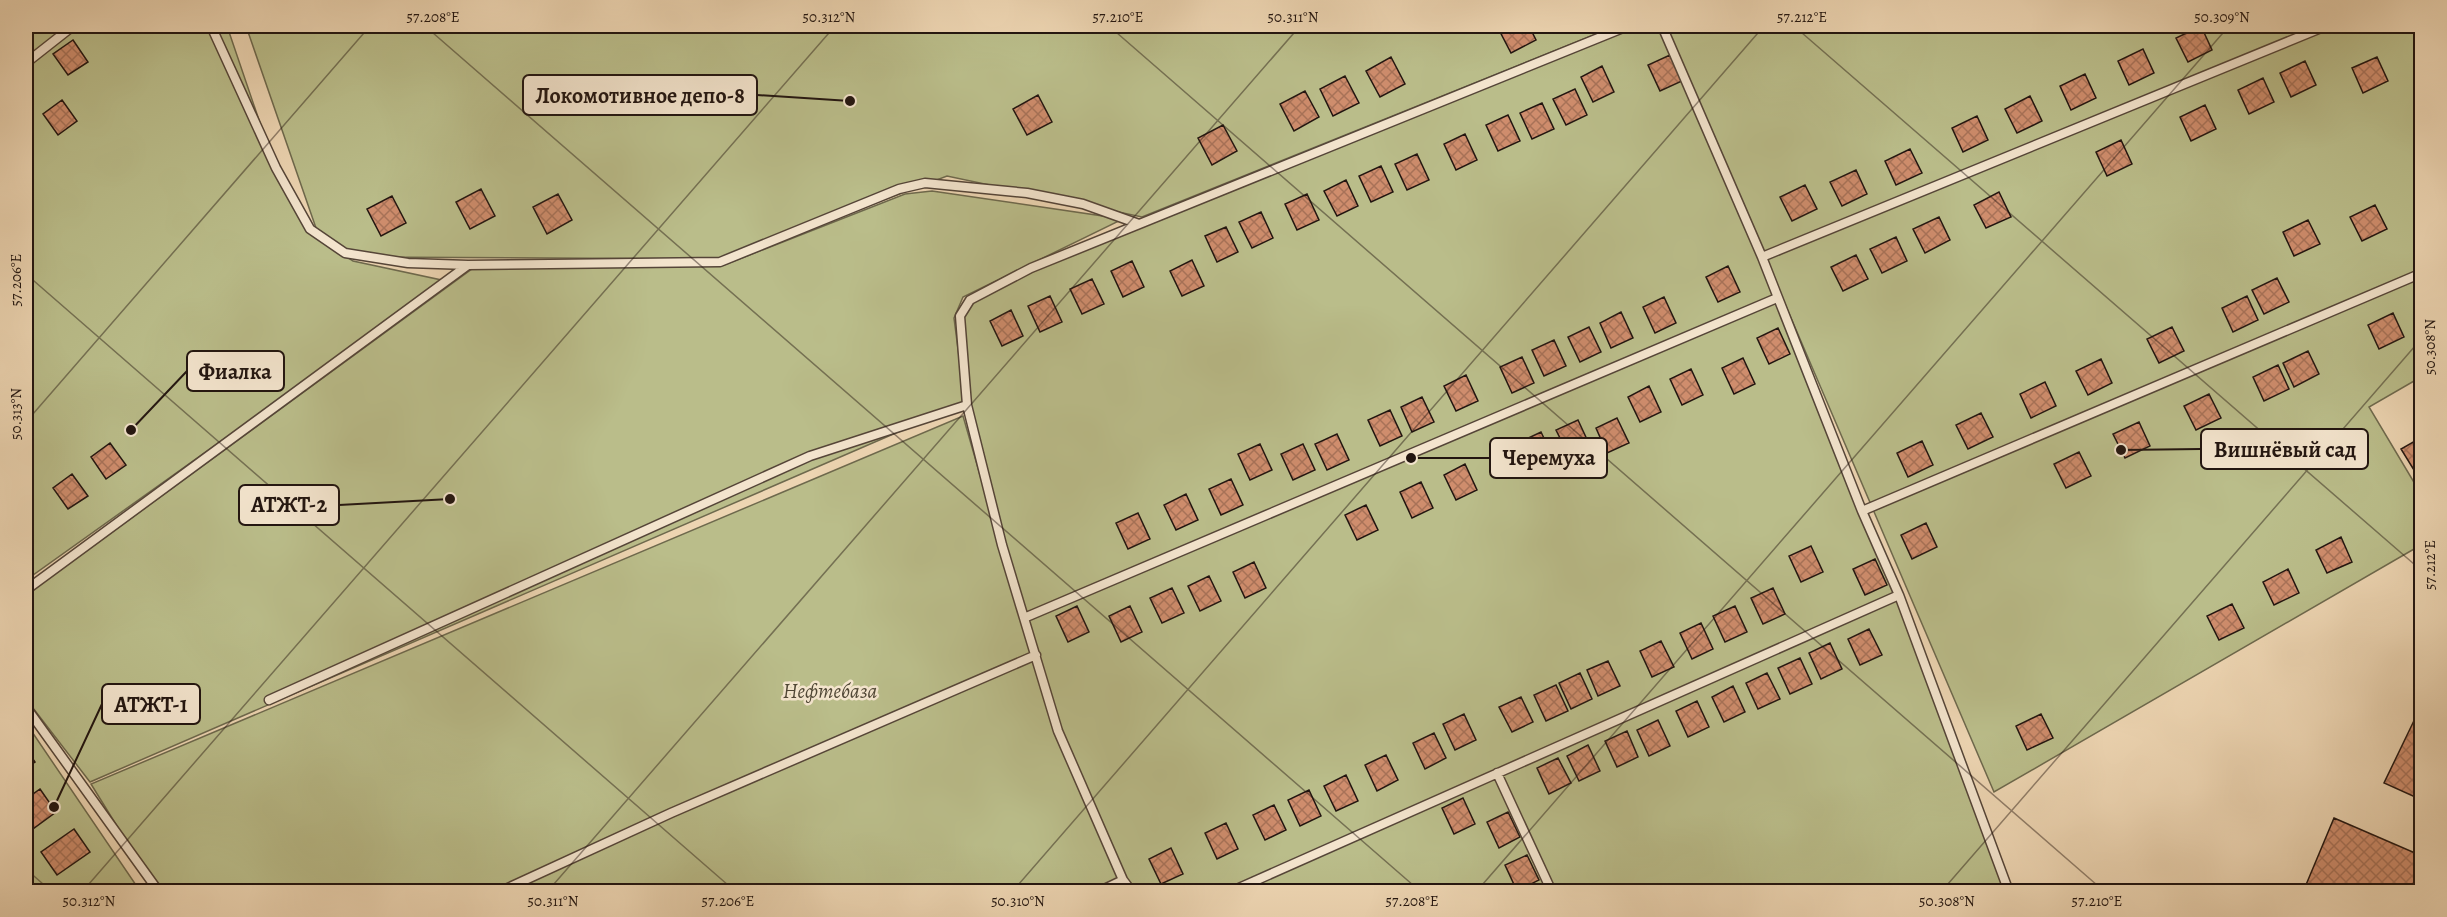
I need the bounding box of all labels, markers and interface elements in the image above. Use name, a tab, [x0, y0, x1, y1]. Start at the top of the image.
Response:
text: 57.208°E	[406, 7, 460, 27]
text: 50.312°N	[803, 7, 856, 27]
text: 57.210°E	[1093, 7, 1143, 27]
text: 50.311°N	[1268, 7, 1319, 27]
text: 57.212°E	[1777, 7, 1827, 27]
text: 50.309°N	[2194, 7, 2250, 27]
callout: Локомотивное депо-8	[523, 75, 757, 115]
text: Локомотивное депо-8	[535, 81, 745, 111]
text: 57.206°E	[6, 254, 26, 306]
text: 50.308°N	[2420, 319, 2440, 375]
callout: Фиалка	[187, 351, 284, 391]
text: Фиалка	[198, 357, 272, 387]
text: 50.313°N	[6, 388, 26, 440]
callout: Вишнёвый сад	[2201, 429, 2368, 469]
text: Вишнёвый сад	[2214, 435, 2356, 465]
callout: Черемуха	[1490, 438, 1607, 478]
text: Черемуха	[1503, 443, 1596, 473]
callout: АТЖТ-2	[239, 485, 339, 525]
text: АТЖТ-2	[250, 490, 327, 520]
text: 57.212°E	[2420, 540, 2440, 590]
park label: Нефтебаза	[783, 677, 877, 705]
callout: АТЖТ-1	[102, 684, 200, 724]
text: АТЖТ-1	[113, 690, 188, 720]
text: 50.312°N	[63, 891, 116, 911]
text: 50.311°N	[528, 891, 579, 911]
text: 57.206°E	[702, 891, 754, 911]
text: 50.310°N	[991, 891, 1045, 911]
text: 57.208°E	[1385, 891, 1439, 911]
text: 50.308°N	[1919, 891, 1975, 911]
text: 57.210°E	[2072, 891, 2122, 911]

